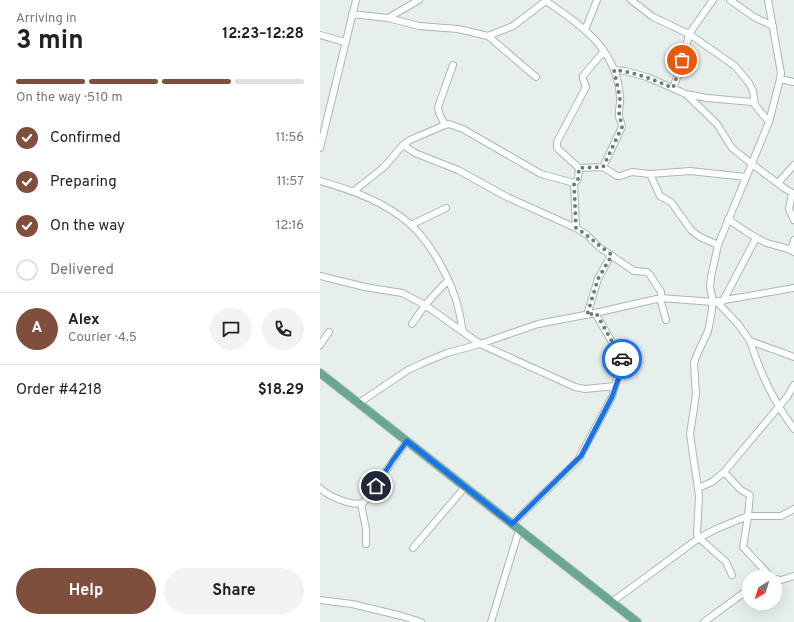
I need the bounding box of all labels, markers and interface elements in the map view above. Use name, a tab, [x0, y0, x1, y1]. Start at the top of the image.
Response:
text: Arriving in	[16, 11, 77, 27]
text: 3 min	[16, 25, 84, 58]
text: 12:23–12:28	[222, 25, 304, 44]
pin	[665, 43, 699, 77]
icon: bag	[671, 49, 693, 71]
text: On the way · 510 m	[16, 90, 122, 106]
icon: check	[16, 127, 38, 149]
text: Confirmed	[50, 129, 121, 148]
text: 11:56	[276, 130, 304, 146]
icon: check	[16, 171, 38, 193]
text: Preparing	[50, 173, 117, 192]
text: 11:57	[277, 174, 304, 190]
icon: check	[16, 215, 38, 237]
text: On the way	[50, 217, 125, 236]
text: 12:16	[276, 218, 304, 234]
text: Delivered	[50, 261, 114, 280]
button: chat	[210, 308, 252, 350]
button: phone	[262, 308, 304, 350]
text: Alex	[68, 311, 100, 330]
text: A	[32, 319, 42, 338]
text: Courier · 4.5	[68, 330, 137, 346]
courier	[602, 339, 642, 379]
icon: car	[611, 348, 633, 370]
text: Order #4218	[16, 381, 102, 400]
text: $18.29	[258, 381, 304, 400]
pin	[359, 469, 393, 503]
icon: home	[365, 475, 387, 497]
button: Help	[16, 568, 156, 614]
button: Share	[164, 568, 304, 614]
north arrow	[742, 570, 782, 610]
map controls	[742, 570, 782, 610]

